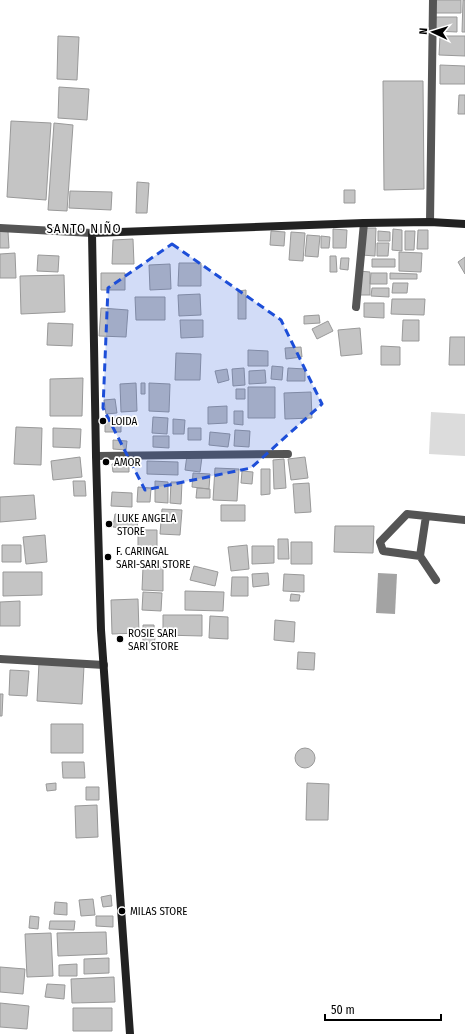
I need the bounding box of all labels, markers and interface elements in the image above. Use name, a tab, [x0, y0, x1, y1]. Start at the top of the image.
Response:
north arrow	[413, 12, 453, 52]
text: N	[417, 28, 430, 35]
district label: SANTO NIÑO	[46, 221, 122, 236]
place label: LOIDA	[111, 415, 137, 428]
marker: LOIDA	[98, 416, 108, 426]
place label: AMOR	[114, 456, 140, 469]
marker: AMOR	[101, 457, 111, 467]
place label: LUKE ANGELA STORE	[117, 512, 176, 538]
marker: LUKE ANGELA STORE	[104, 519, 114, 529]
place label: F. CARINGAL SARI-SARI STORE	[116, 545, 190, 571]
marker: F. CARINGAL SARI-SARI STORE	[103, 552, 113, 562]
place label: ROSIE SARI SARI STORE	[128, 627, 179, 653]
marker: ROSIE SARI SARI STORE	[115, 634, 125, 644]
place label: MILAS STORE	[130, 905, 187, 918]
marker: MILAS STORE	[117, 906, 127, 916]
scale bar	[325, 996, 441, 1022]
text: 50 m	[331, 1003, 355, 1017]

